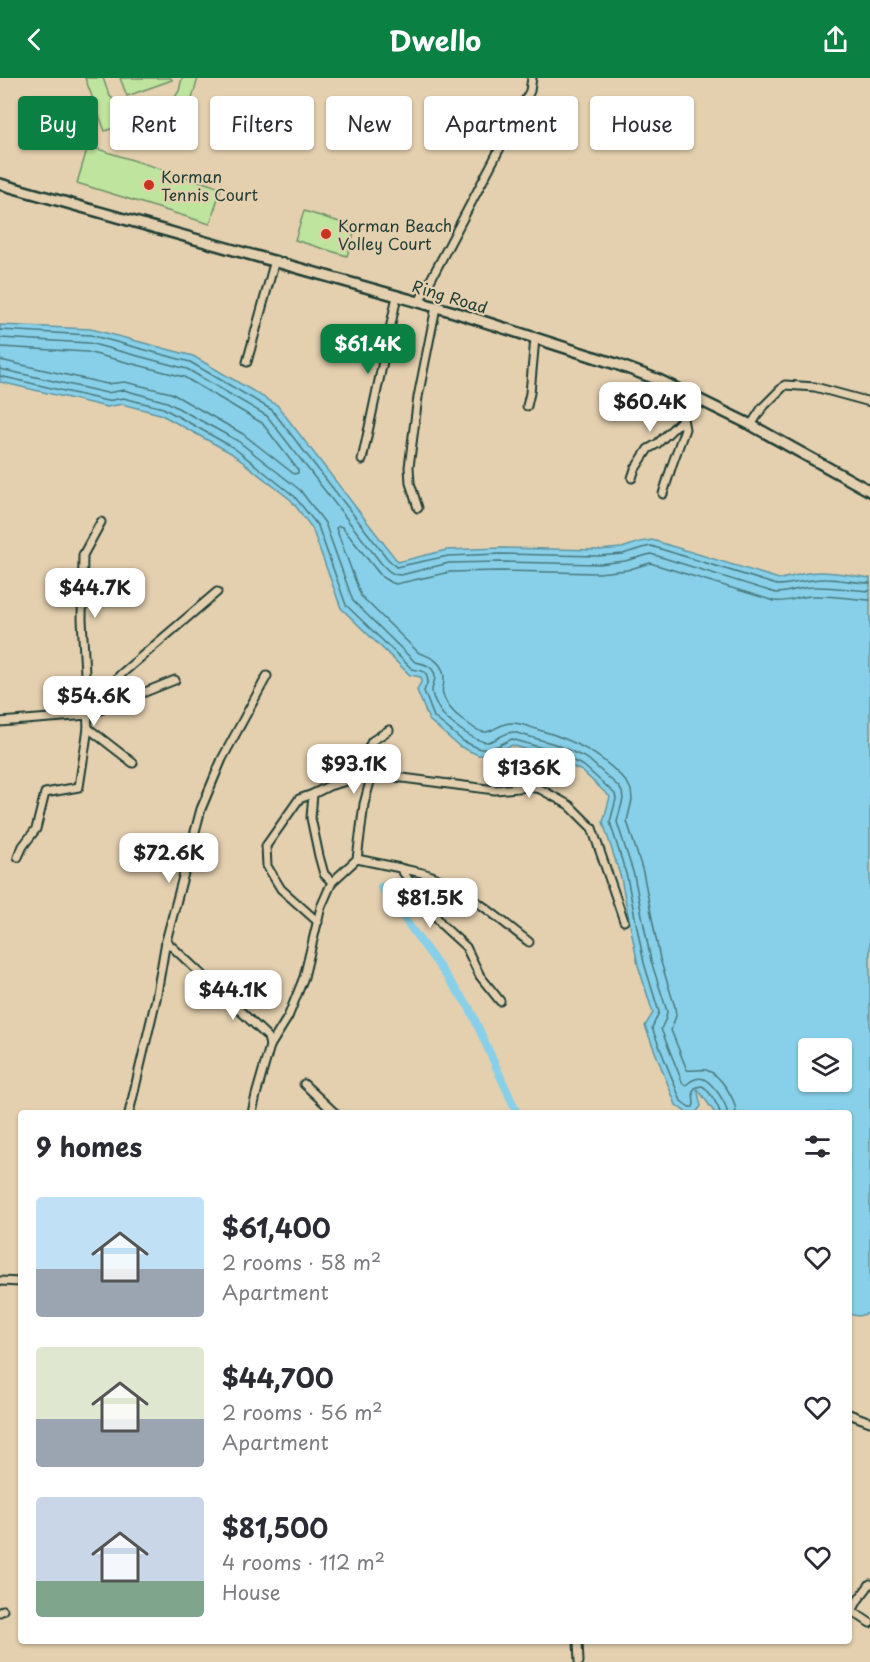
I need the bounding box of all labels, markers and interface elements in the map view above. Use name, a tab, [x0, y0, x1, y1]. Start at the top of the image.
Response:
text: Dwello	[389, 19, 481, 60]
icon: back	[18, 23, 51, 56]
icon: share	[819, 23, 852, 56]
chip: Buy	[18, 96, 98, 150]
chip: Rent	[110, 96, 198, 150]
chip: Filters	[210, 96, 314, 150]
chip: New	[326, 96, 412, 150]
chip: Apartment	[424, 96, 578, 150]
chip: House	[590, 96, 694, 150]
place label: Korman Tennis Court	[161, 164, 258, 206]
marker: Korman Tennis Court	[142, 178, 156, 192]
place label: Korman Beach Volley Court	[338, 213, 452, 255]
marker: Korman Beach Volley Court	[319, 227, 333, 241]
street label: Ring Road	[409, 273, 491, 319]
pin: $61.4K	[319, 324, 417, 375]
text: $61.4K	[335, 328, 401, 358]
pin: $60.4K	[601, 382, 699, 433]
text: $60.4K	[613, 386, 687, 416]
pin: $44.7K	[46, 568, 144, 619]
text: $44.7K	[59, 572, 131, 602]
pin: $54.6K	[45, 676, 143, 727]
text: $54.6K	[57, 680, 131, 710]
pin: $93.1K	[305, 744, 403, 795]
text: $93.1K	[321, 748, 387, 778]
pin: $136K	[487, 748, 571, 799]
text: $136K	[497, 752, 561, 782]
pin: $72.6K	[120, 833, 218, 884]
text: $72.6K	[133, 837, 205, 867]
pin: $81.5K	[381, 878, 479, 929]
text: $81.5K	[397, 882, 463, 912]
pin: $44.1K	[184, 970, 282, 1021]
text: $44.1K	[199, 974, 267, 1004]
map controls	[798, 1038, 852, 1092]
button: layers	[798, 1038, 852, 1092]
text: 9 homes	[36, 1127, 142, 1166]
icon: filters	[801, 1130, 834, 1163]
text: $61,400	[222, 1208, 331, 1247]
icon: home	[84, 1221, 156, 1293]
icon: heart	[801, 1241, 834, 1274]
text: 2 rooms · 58 m²	[222, 1247, 381, 1277]
text: Apartment	[222, 1277, 329, 1307]
text: $44,700	[222, 1358, 334, 1397]
icon: home	[84, 1371, 156, 1443]
icon: heart	[801, 1391, 834, 1424]
text: 2 rooms · 56 m²	[222, 1397, 383, 1427]
text: Apartment	[222, 1427, 329, 1457]
text: $81,500	[222, 1508, 328, 1547]
icon: home	[84, 1521, 156, 1593]
icon: heart	[801, 1541, 834, 1574]
text: 4 rooms · 112 m²	[222, 1547, 385, 1577]
text: House	[222, 1577, 281, 1607]

